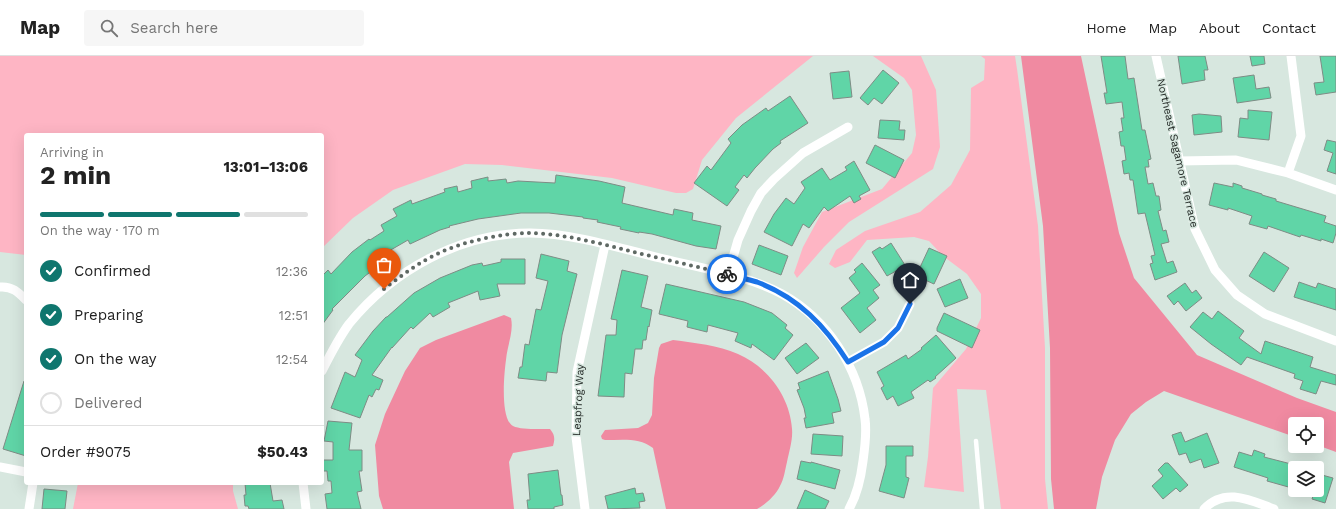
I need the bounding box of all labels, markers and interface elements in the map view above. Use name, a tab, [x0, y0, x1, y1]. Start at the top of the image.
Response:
search box	[84, 10, 364, 46]
text: Map	[20, 16, 60, 39]
icon: search	[98, 17, 120, 39]
text: Search here	[130, 19, 218, 37]
text: Home	[1086, 20, 1126, 36]
text: Map	[1148, 20, 1177, 36]
text: About	[1199, 20, 1240, 36]
text: Contact	[1262, 20, 1316, 36]
street label: Northeast Sagamore Terrace	[1154, 77, 1201, 229]
text: Arriving in	[40, 145, 104, 160]
text: 13:01–13:06	[223, 158, 308, 176]
text: 2 min	[40, 160, 111, 190]
text: On the way · 170 m	[40, 223, 160, 238]
pin	[367, 248, 401, 289]
icon: bag	[373, 254, 395, 276]
courier	[707, 254, 747, 294]
icon: check	[40, 260, 62, 282]
text: Confirmed	[74, 262, 151, 280]
icon: bike	[716, 263, 738, 285]
pin	[893, 263, 927, 304]
text: 12:36	[276, 264, 308, 279]
icon: home	[899, 269, 921, 291]
icon: check	[40, 304, 62, 326]
text: Preparing	[74, 306, 143, 324]
text: 12:51	[279, 308, 308, 323]
icon: check	[40, 348, 62, 370]
text: On the way	[74, 350, 156, 368]
text: 12:54	[276, 352, 308, 367]
street label: Leapfrog Way	[570, 363, 587, 436]
text: Delivered	[74, 394, 142, 412]
map controls	[1288, 417, 1324, 497]
button: locate	[1288, 417, 1324, 453]
text: Order #9075	[40, 443, 131, 461]
text: $50.43	[257, 443, 308, 461]
button: layers	[1288, 461, 1324, 497]

